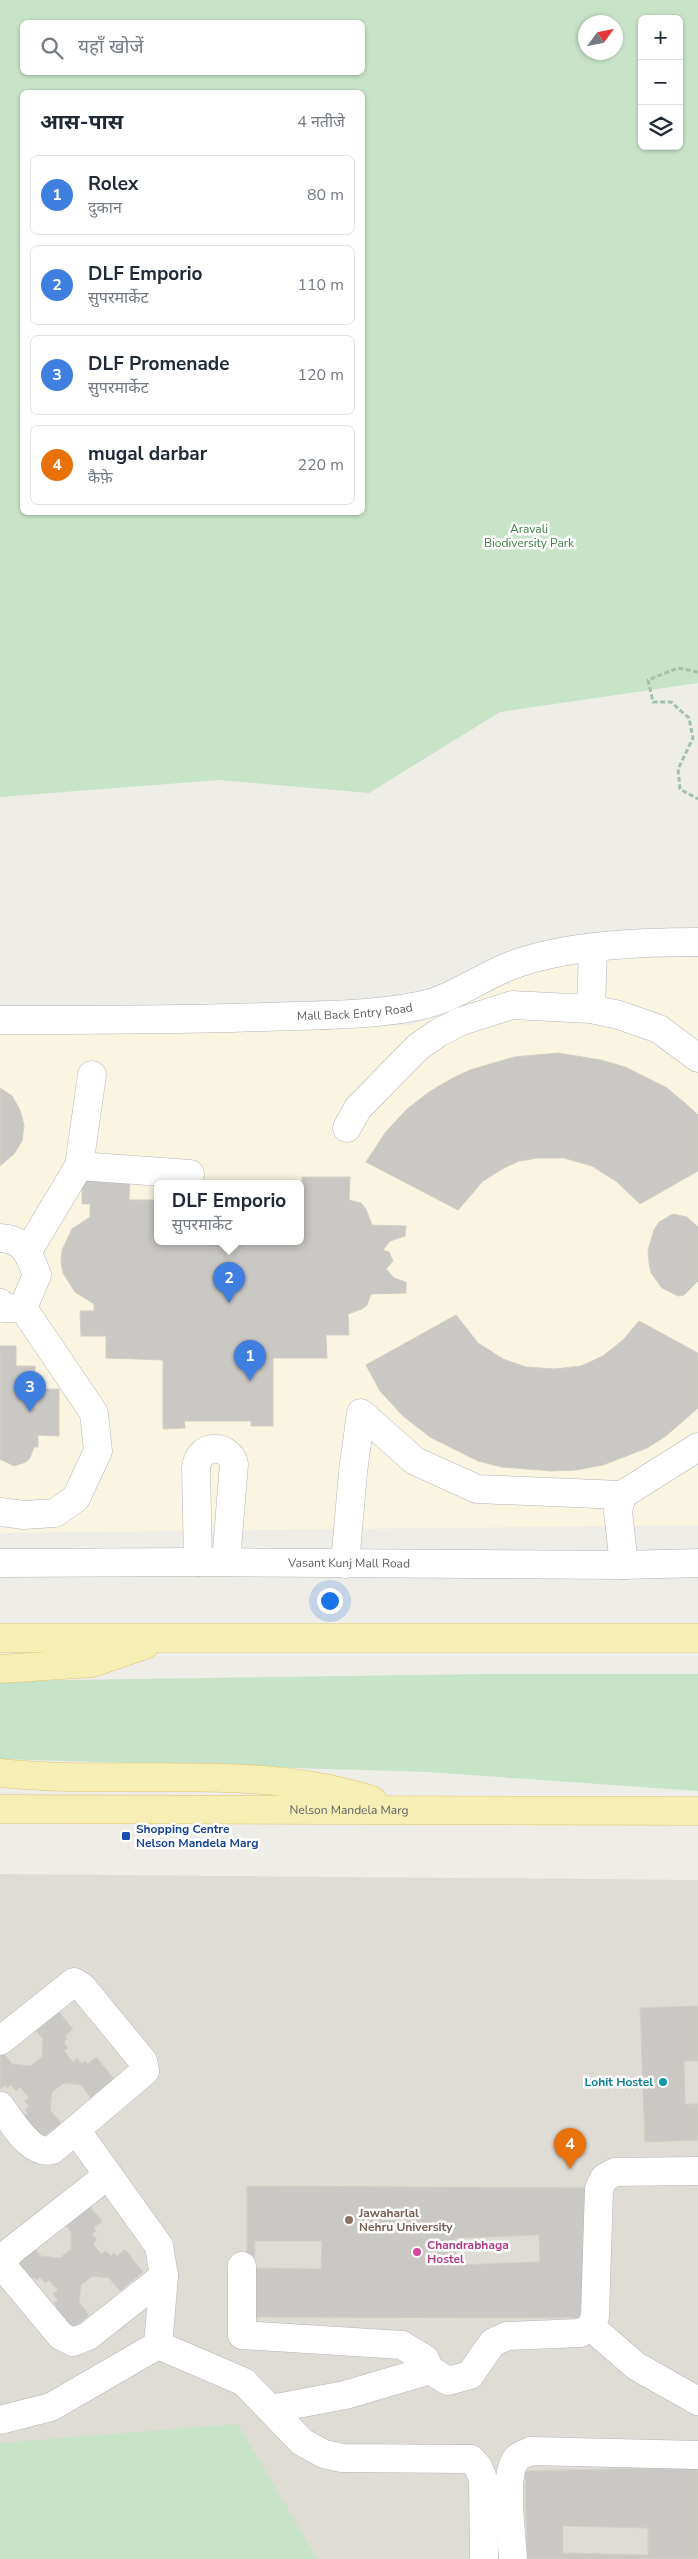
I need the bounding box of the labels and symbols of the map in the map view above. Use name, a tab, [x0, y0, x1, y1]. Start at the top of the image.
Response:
north arrow	[578, 15, 623, 60]
park label: Aravali Biodiversity Park	[484, 521, 575, 551]
street label: Mall Back Entry Road	[297, 999, 414, 1024]
pin: 2	[213, 1262, 245, 1303]
pin: 1	[234, 1340, 266, 1381]
pin: 3	[14, 1371, 46, 1412]
street label: Vasant Kunj Mall Road	[287, 1555, 410, 1571]
your location	[317, 1588, 343, 1614]
street label: Nelson Mandela Marg	[289, 1802, 409, 1818]
place label: Shopping Centre Nelson Mandela Marg	[136, 1821, 258, 1851]
marker: Shopping Centre Nelson Mandela Marg	[120, 1830, 132, 1842]
place label: Lohit Hostel	[585, 2074, 653, 2090]
marker: Lohit Hostel	[657, 2076, 669, 2088]
pin: 4	[554, 2128, 586, 2169]
place label: Jawaharlal Nehru University	[358, 2205, 453, 2235]
marker: Jawaharlal Nehru University	[343, 2214, 355, 2226]
place label: Chandrabhaga Hostel	[427, 2237, 509, 2267]
marker: Chandrabhaga Hostel	[411, 2246, 423, 2258]

